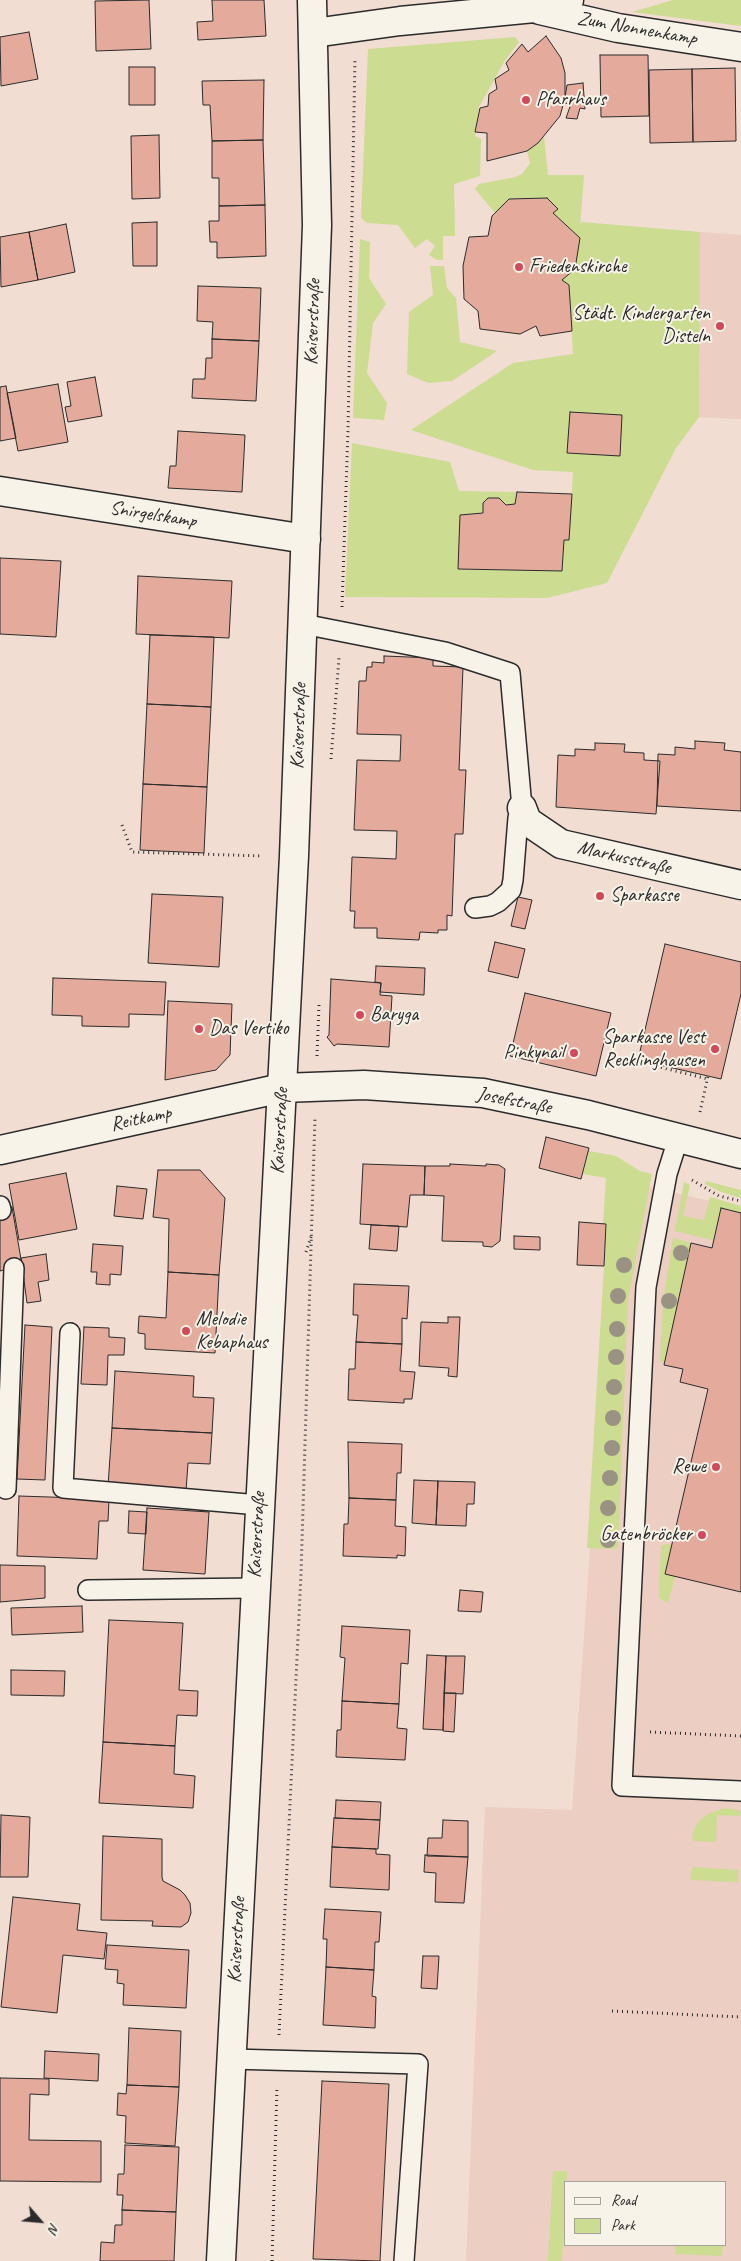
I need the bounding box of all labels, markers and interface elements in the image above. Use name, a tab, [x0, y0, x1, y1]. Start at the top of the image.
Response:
street label: Zum Nonnenkamp	[575, 7, 699, 51]
place label: Pfarrhaus	[536, 88, 606, 112]
marker: Pfarrhaus	[520, 94, 532, 106]
place label: Friedenskirche	[529, 255, 627, 279]
marker: Friedenskirche	[513, 261, 525, 273]
street label: Kaiserstraße	[300, 279, 326, 365]
place label: Städt. Kindergarten Disteln	[572, 302, 710, 349]
marker: Städt. Kindergarten Disteln	[714, 320, 726, 332]
street label: Snirgelskamp	[108, 496, 198, 534]
street label: Kaiserstraße	[286, 683, 312, 769]
street label: Markusstraße	[575, 836, 673, 880]
place label: Sparkasse	[610, 884, 679, 908]
marker: Sparkasse	[594, 890, 606, 902]
place label: Baryga	[370, 1003, 418, 1027]
marker: Baryga	[354, 1009, 366, 1021]
place label: Das Vertiko	[209, 1017, 289, 1041]
marker: Das Vertiko	[193, 1023, 205, 1035]
place label: Sparkasse Vest Recklinghausen	[602, 1026, 705, 1073]
place label: Pinkynail	[504, 1041, 564, 1065]
marker: Sparkasse Vest Recklinghausen	[709, 1043, 721, 1055]
marker: Pinkynail	[568, 1047, 580, 1059]
street label: Josefstraße	[475, 1082, 553, 1120]
street label: Kaiserstraße	[266, 1087, 294, 1175]
street label: Reitkamp	[108, 1101, 174, 1137]
place label: Melodie Kebaphaus	[196, 1308, 267, 1355]
marker: Melodie Kebaphaus	[180, 1325, 192, 1337]
place label: Rewe	[672, 1455, 706, 1479]
marker: Rewe	[710, 1461, 722, 1473]
street label: Kaiserstraße	[243, 1491, 271, 1579]
place label: Gatenbröcker	[600, 1523, 692, 1547]
marker: Gatenbröcker	[696, 1529, 708, 1541]
street label: Kaiserstraße	[223, 1896, 251, 1984]
legend	[564, 2181, 726, 2246]
text: Road	[611, 2191, 636, 2210]
north arrow	[15, 2196, 65, 2246]
text: Park	[611, 2216, 635, 2235]
text: N	[44, 2220, 63, 2236]

